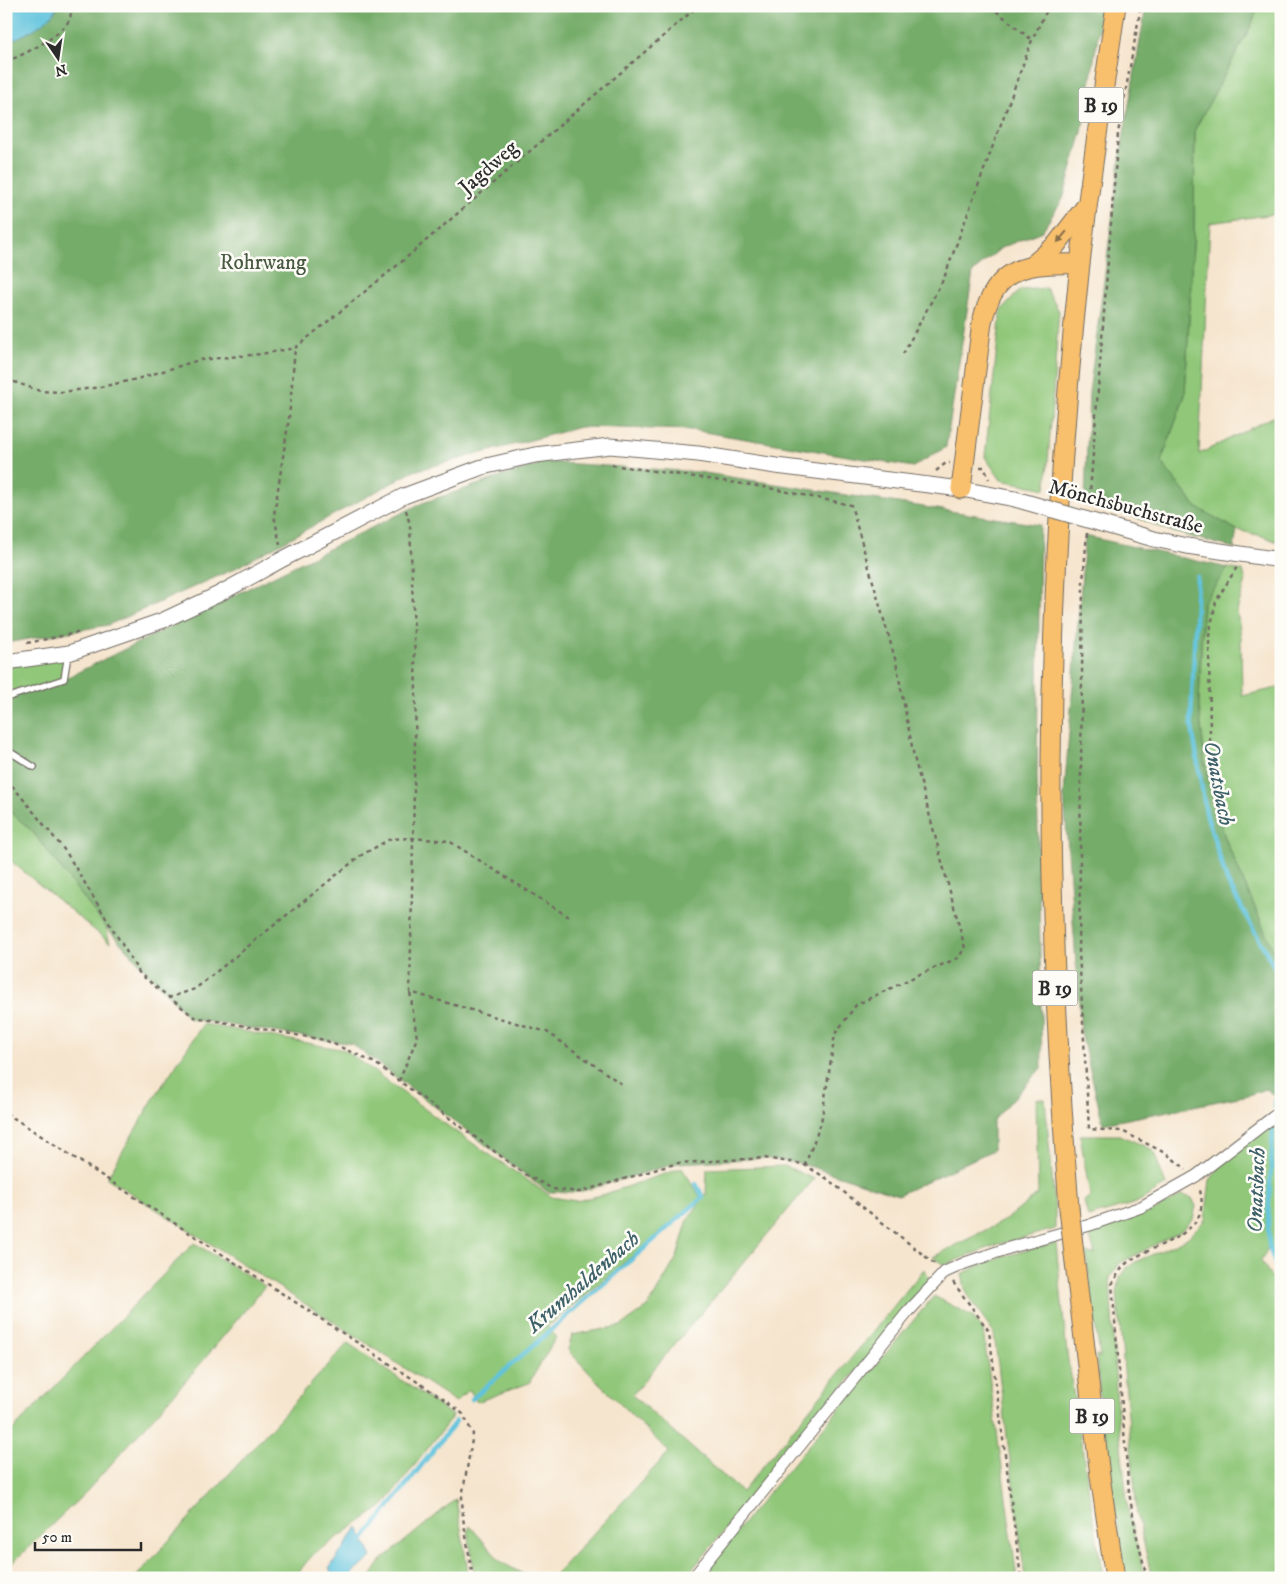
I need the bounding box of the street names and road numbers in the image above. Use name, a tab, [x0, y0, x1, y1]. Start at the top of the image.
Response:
road number: B 19	[1078, 88, 1124, 122]
street label: Jagdweg	[452, 135, 524, 202]
street label: Mönchsbuchstraße	[1046, 474, 1206, 540]
road number: B 19	[1032, 970, 1078, 1006]
road number: B 19	[1070, 1398, 1114, 1434]

